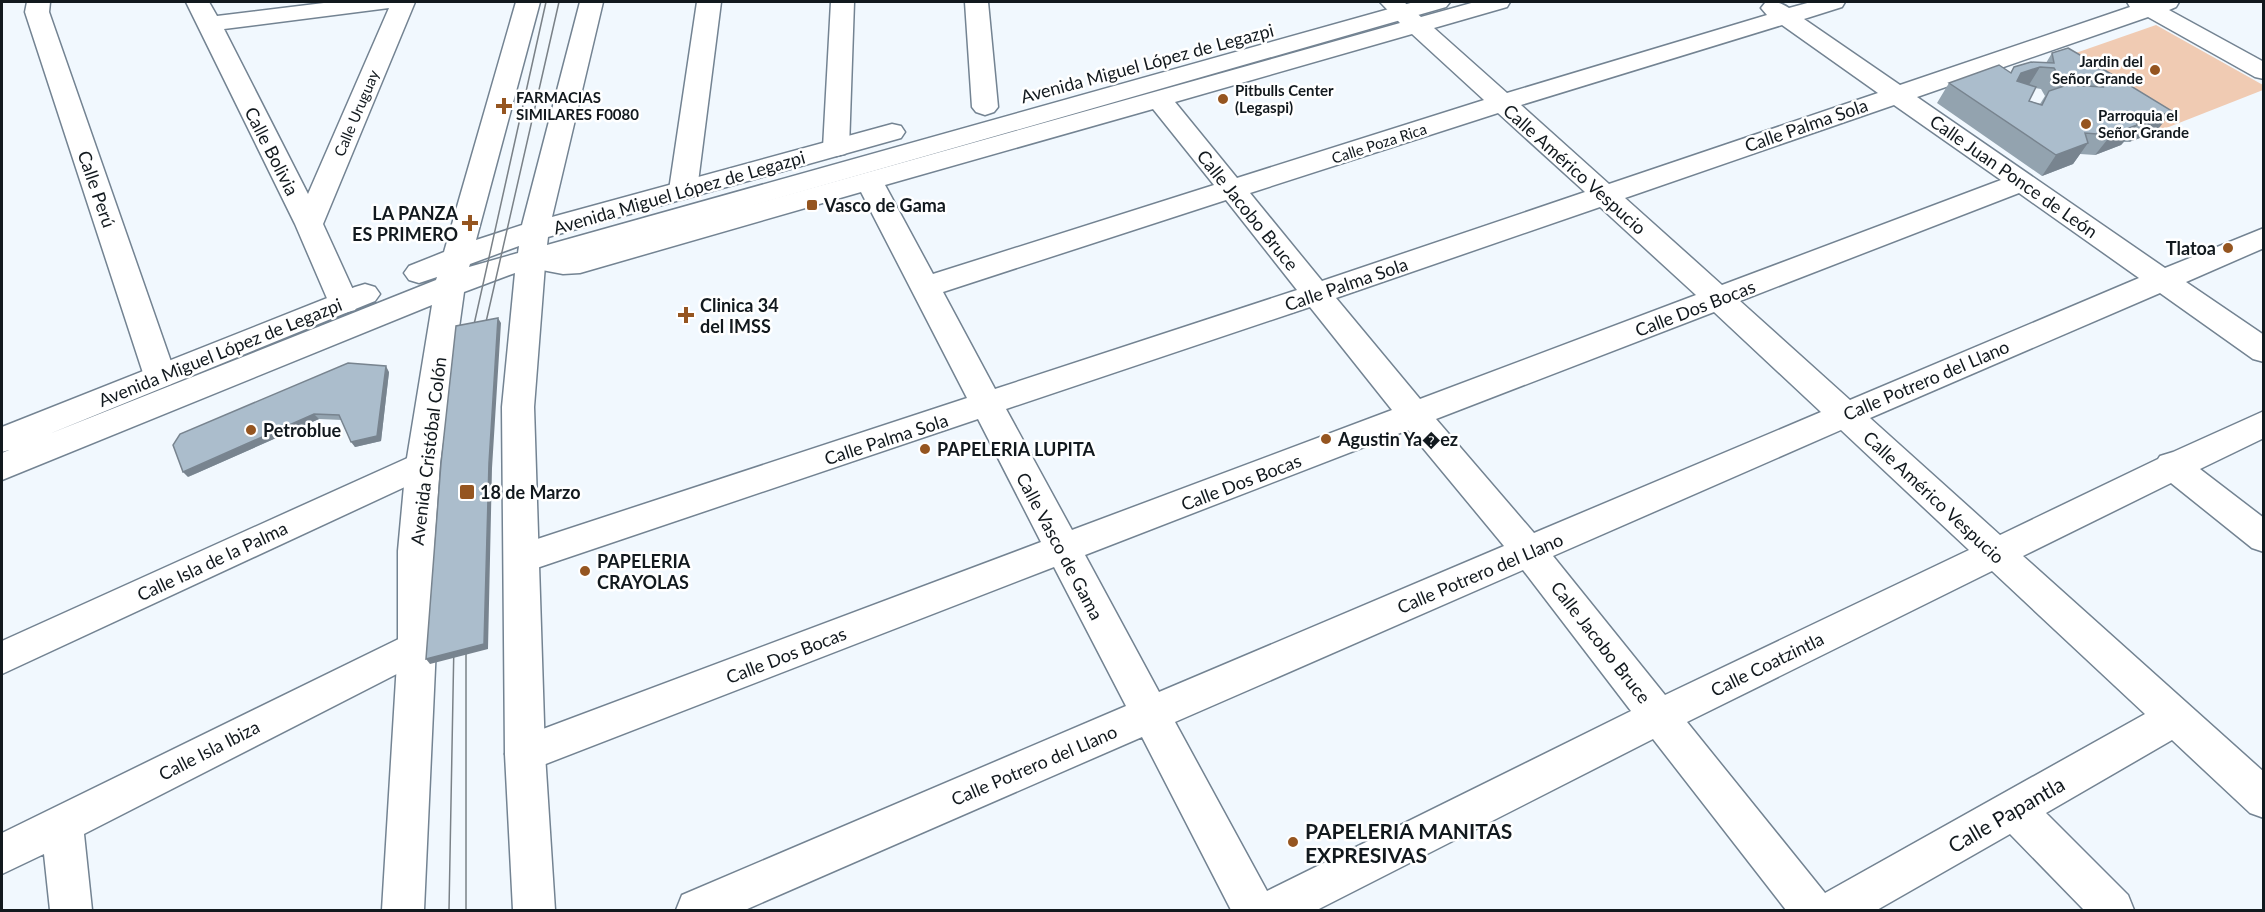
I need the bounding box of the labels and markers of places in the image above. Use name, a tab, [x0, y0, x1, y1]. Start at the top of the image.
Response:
place label: Jardin del Señor Grande	[2052, 52, 2143, 87]
marker: Jardin del Señor Grande	[2148, 63, 2162, 77]
place label: Pitbulls Center (Legaspi)	[1235, 81, 1334, 116]
place label: FARMACIAS SIMILARES F0080	[516, 88, 639, 123]
marker: Pitbulls Center (Legaspi)	[1216, 92, 1230, 106]
marker: FARMACIAS SIMILARES F0080	[497, 99, 511, 113]
place label: Parroquia el Señor Grande	[2098, 106, 2189, 141]
marker: Parroquia el Señor Grande	[2079, 117, 2093, 131]
place label: Vasco de Gama	[823, 194, 946, 216]
marker: Vasco de Gama	[805, 198, 819, 212]
place label: LA PANZA ES PRIMERO	[352, 202, 458, 245]
marker: LA PANZA ES PRIMERO	[463, 216, 477, 230]
place label: Tlatoa	[2166, 237, 2216, 259]
marker: Tlatoa	[2221, 241, 2235, 255]
place label: Clinica 34 del IMSS	[700, 294, 779, 337]
marker: Clinica 34 del IMSS	[677, 306, 695, 324]
place label: Petroblue	[263, 419, 342, 441]
marker: Petroblue	[244, 423, 258, 437]
place label: Agustin Ya�ez	[1337, 428, 1458, 450]
marker: Agustin Ya�ez	[1319, 432, 1333, 446]
place label: PAPELERIA LUPITA	[937, 438, 1095, 460]
marker: PAPELERIA LUPITA	[918, 442, 932, 456]
place label: 18 de Marzo	[480, 481, 581, 503]
marker: 18 de Marzo	[458, 483, 476, 501]
place label: PAPELERIA CRAYOLAS	[597, 550, 691, 593]
marker: PAPELERIA CRAYOLAS	[578, 564, 592, 578]
place label: PAPELERIA MANITAS EXPRESIVAS	[1305, 818, 1512, 867]
marker: PAPELERIA MANITAS EXPRESIVAS	[1286, 835, 1300, 849]

